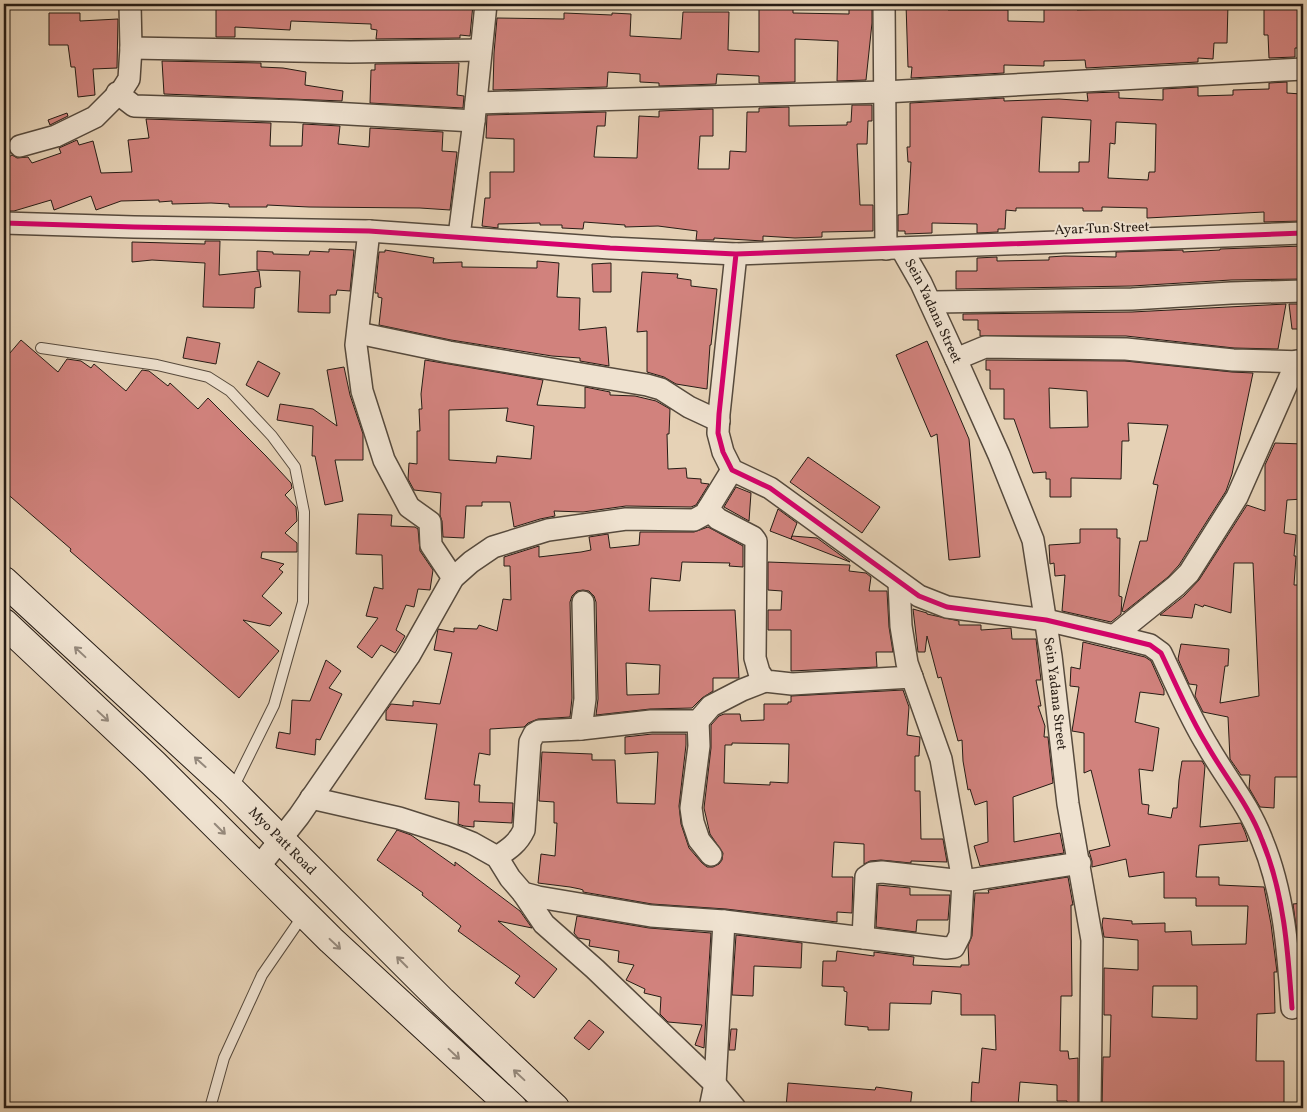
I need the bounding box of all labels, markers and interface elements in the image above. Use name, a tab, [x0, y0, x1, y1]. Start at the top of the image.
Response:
street label: Ayar Tun Street	[1054, 218, 1150, 240]
street label: Sein Yadana Street	[900, 255, 966, 367]
street label: Sein Yadana Street	[1039, 636, 1071, 751]
one-way arrow	[74, 646, 87, 658]
one-way arrow	[97, 710, 110, 722]
one-way arrow	[193, 756, 206, 768]
street label: Myo Patt Road	[244, 803, 321, 880]
one-way arrow	[214, 823, 226, 835]
one-way arrow	[329, 938, 342, 950]
one-way arrow	[396, 956, 408, 968]
one-way arrow	[448, 1048, 461, 1060]
one-way arrow	[513, 1069, 526, 1081]

